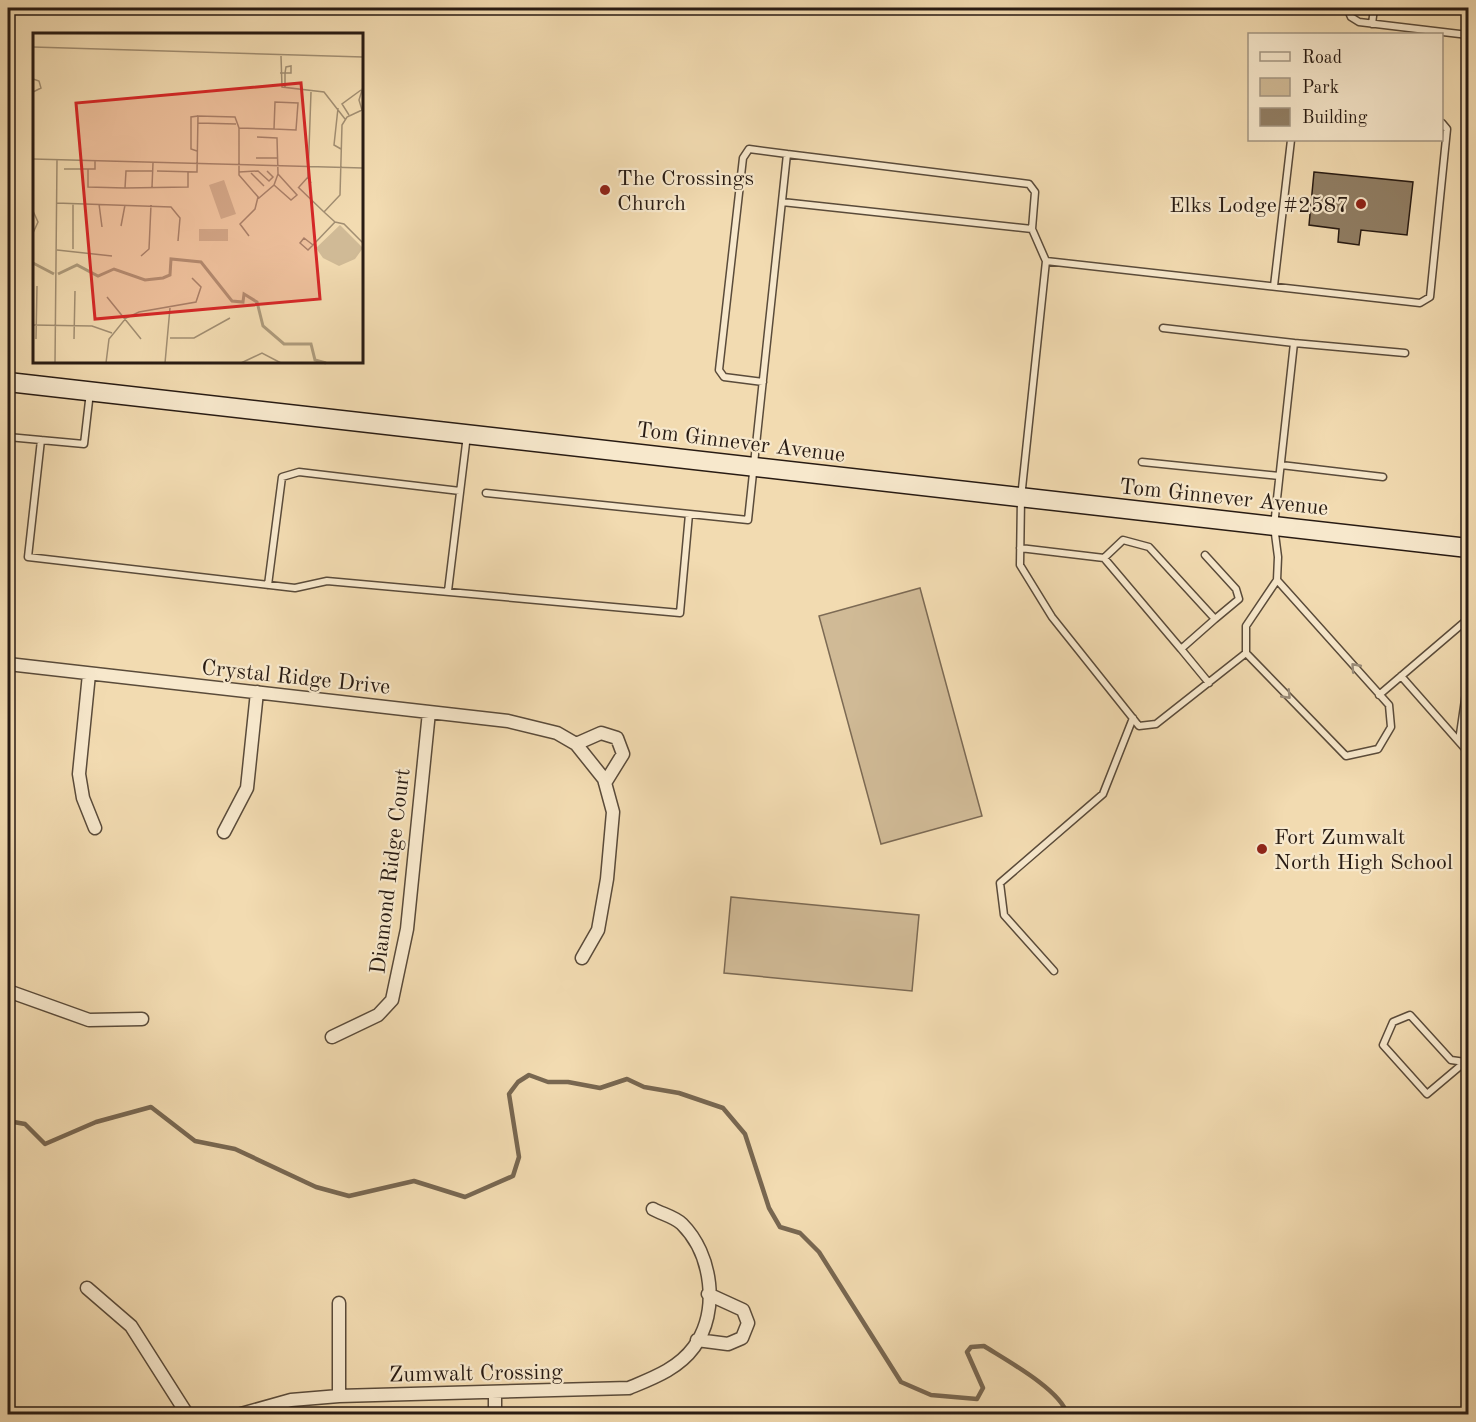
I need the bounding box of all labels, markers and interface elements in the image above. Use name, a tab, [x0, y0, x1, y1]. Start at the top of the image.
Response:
inset map	[33, 33, 363, 363]
legend	[1248, 33, 1443, 141]
text: Road	[1302, 49, 1342, 67]
text: Park	[1302, 79, 1339, 97]
text: Building	[1302, 109, 1368, 127]
place label: The Crossings Church	[617, 168, 754, 215]
marker: The Crossings Church	[598, 183, 612, 197]
place label: Elks Lodge #2587	[1169, 195, 1349, 217]
marker: Elks Lodge #2587	[1354, 197, 1368, 211]
street label: Tom Ginnever Avenue	[635, 419, 846, 467]
street label: Tom Ginnever Avenue	[1118, 476, 1329, 520]
street label: Crystal Ridge Drive	[200, 657, 391, 699]
one-way arrow	[1351, 663, 1362, 674]
one-way arrow	[1280, 687, 1291, 698]
street label: Diamond Ridge Court	[367, 767, 415, 975]
place label: Fort Zumwalt North High School	[1274, 827, 1453, 874]
marker: Fort Zumwalt North High School	[1255, 842, 1269, 856]
street label: Zumwalt Crossing	[389, 1361, 563, 1387]

